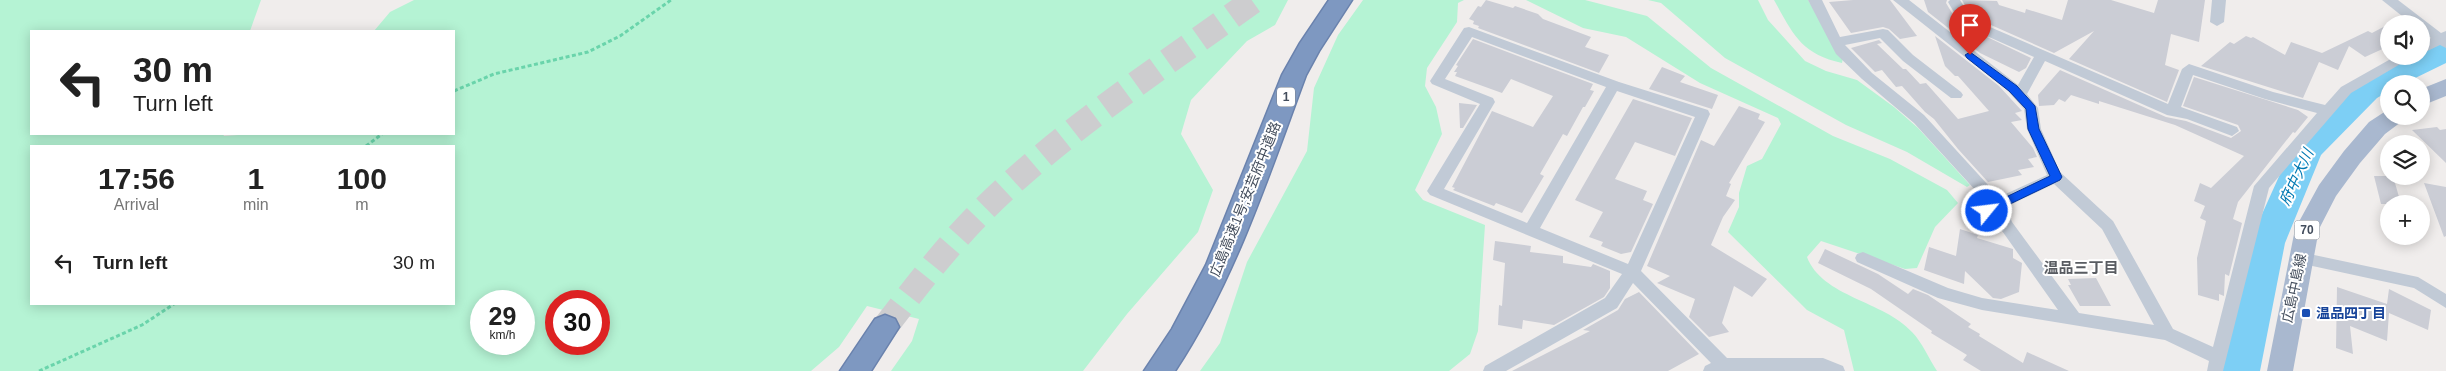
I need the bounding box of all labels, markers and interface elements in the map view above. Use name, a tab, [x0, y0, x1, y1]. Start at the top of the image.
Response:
pin	[1949, 4, 1991, 55]
icon: arrive	[1956, 11, 1984, 39]
map controls	[2380, 15, 2430, 245]
button: sound	[2380, 15, 2430, 65]
icon: left	[50, 50, 115, 115]
text: 30 m	[133, 50, 213, 89]
button: search	[2380, 75, 2430, 125]
road number: 1	[1277, 88, 1295, 106]
text: Turn left	[133, 91, 213, 116]
street label: 広島高速1号;安芸府中道路	[1207, 119, 1283, 279]
button: layers	[2380, 135, 2430, 185]
water label: 府中大川	[2276, 144, 2317, 208]
text: 17:56	[98, 162, 175, 195]
text: 1	[247, 162, 264, 195]
text: 100	[337, 162, 387, 195]
position arrow	[1960, 184, 2012, 236]
button: +	[2380, 195, 2430, 245]
text: Arrival	[114, 196, 159, 213]
text: min	[243, 196, 269, 213]
text: m	[355, 196, 368, 213]
road number: 70	[2294, 220, 2320, 240]
icon: left	[50, 249, 78, 277]
text: Turn left	[93, 252, 168, 273]
text: 30 m	[393, 252, 435, 273]
street label: 広島中島線	[2279, 252, 2309, 324]
district label: 温品三丁目	[2043, 259, 2119, 276]
speed limit sign: 30	[545, 290, 610, 355]
text: 29	[489, 302, 516, 330]
place label: 温品四丁目	[2316, 305, 2386, 321]
marker: 温品四丁目	[2300, 307, 2312, 319]
text: km/h	[489, 328, 516, 342]

